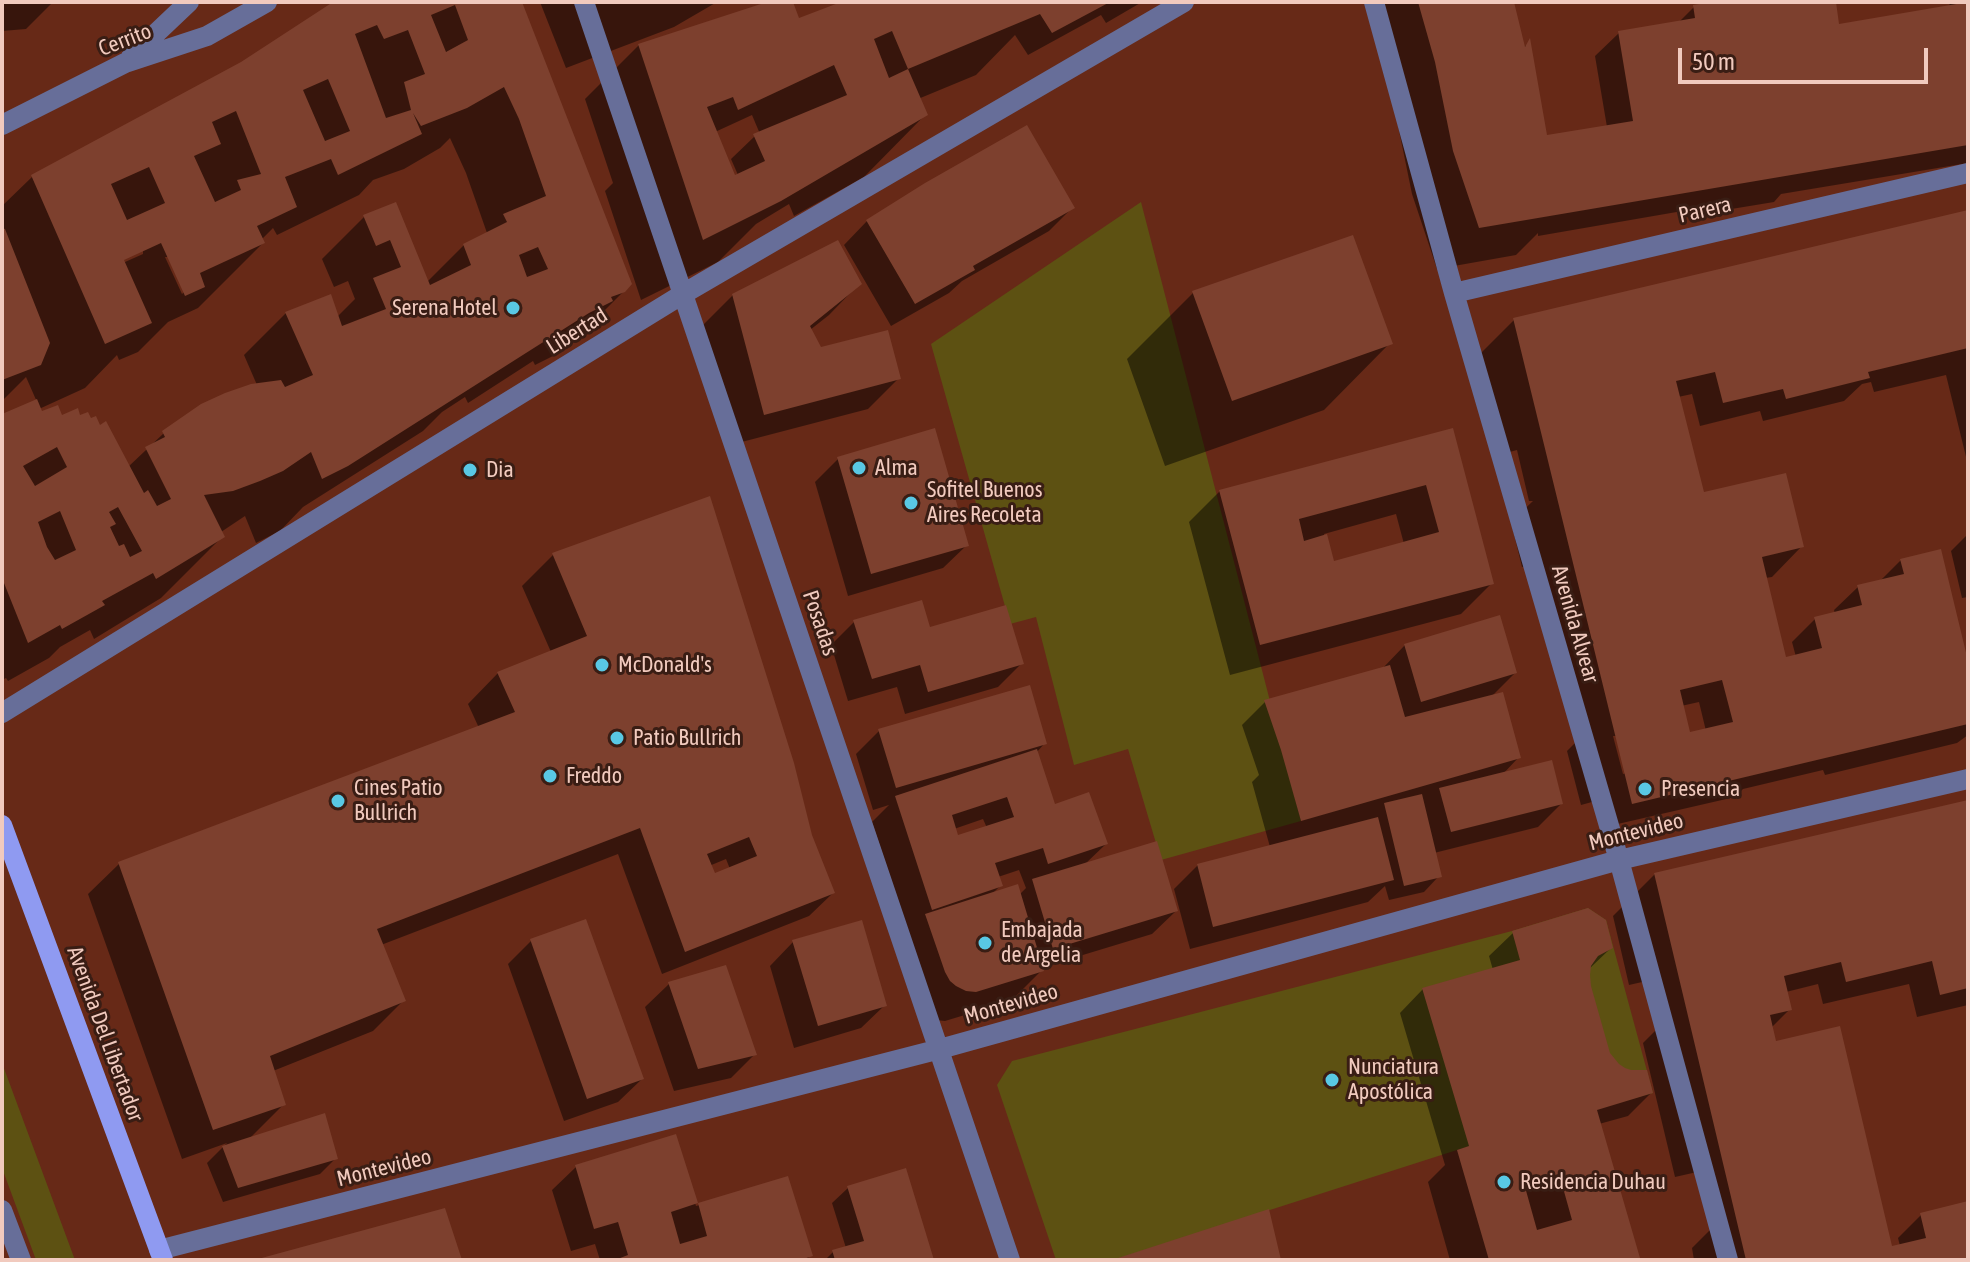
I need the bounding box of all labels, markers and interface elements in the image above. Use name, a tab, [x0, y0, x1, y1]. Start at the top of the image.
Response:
street label: Cerrito	[95, 18, 155, 62]
scale bar	[1682, 32, 1932, 82]
text: 50 m	[1692, 48, 1735, 75]
street label: Parera	[1676, 191, 1734, 229]
place label: Serena Hotel	[392, 295, 497, 321]
marker: Serena Hotel	[504, 299, 522, 317]
street label: Libertad	[541, 302, 613, 360]
place label: Alma	[875, 455, 918, 481]
place label: Dia	[486, 457, 514, 483]
marker: Alma	[850, 459, 868, 477]
marker: Dia	[461, 461, 479, 479]
place label: Sofitel Buenos Aires Recoleta	[927, 477, 1042, 528]
marker: Sofitel Buenos Aires Recoleta	[902, 494, 920, 512]
street label: Avenida Alvear	[1546, 562, 1604, 686]
street label: Posadas	[797, 587, 843, 659]
place label: McDonald's	[618, 652, 712, 678]
marker: McDonald's	[593, 656, 611, 674]
place label: Patio Bullrich	[633, 725, 741, 751]
marker: Patio Bullrich	[608, 729, 626, 747]
place label: Freddo	[566, 763, 622, 789]
marker: Freddo	[541, 767, 559, 785]
place label: Cines Patio Bullrich	[354, 775, 443, 826]
place label: Presencia	[1661, 776, 1740, 802]
marker: Presencia	[1636, 780, 1654, 798]
marker: Cines Patio Bullrich	[329, 792, 347, 810]
street label: Montevideo	[1586, 808, 1686, 856]
place label: Embajada de Argelia	[1001, 917, 1083, 968]
marker: Embajada de Argelia	[976, 934, 994, 952]
street label: Avenida Del Libertador	[61, 943, 149, 1125]
street label: Montevideo	[961, 978, 1061, 1030]
place label: Nunciatura Apostólica	[1348, 1054, 1439, 1106]
marker: Nunciatura Apostólica	[1323, 1071, 1341, 1089]
street label: Montevideo	[334, 1144, 434, 1192]
place label: Residencia Duhau	[1520, 1169, 1666, 1195]
marker: Residencia Duhau	[1495, 1173, 1513, 1191]

